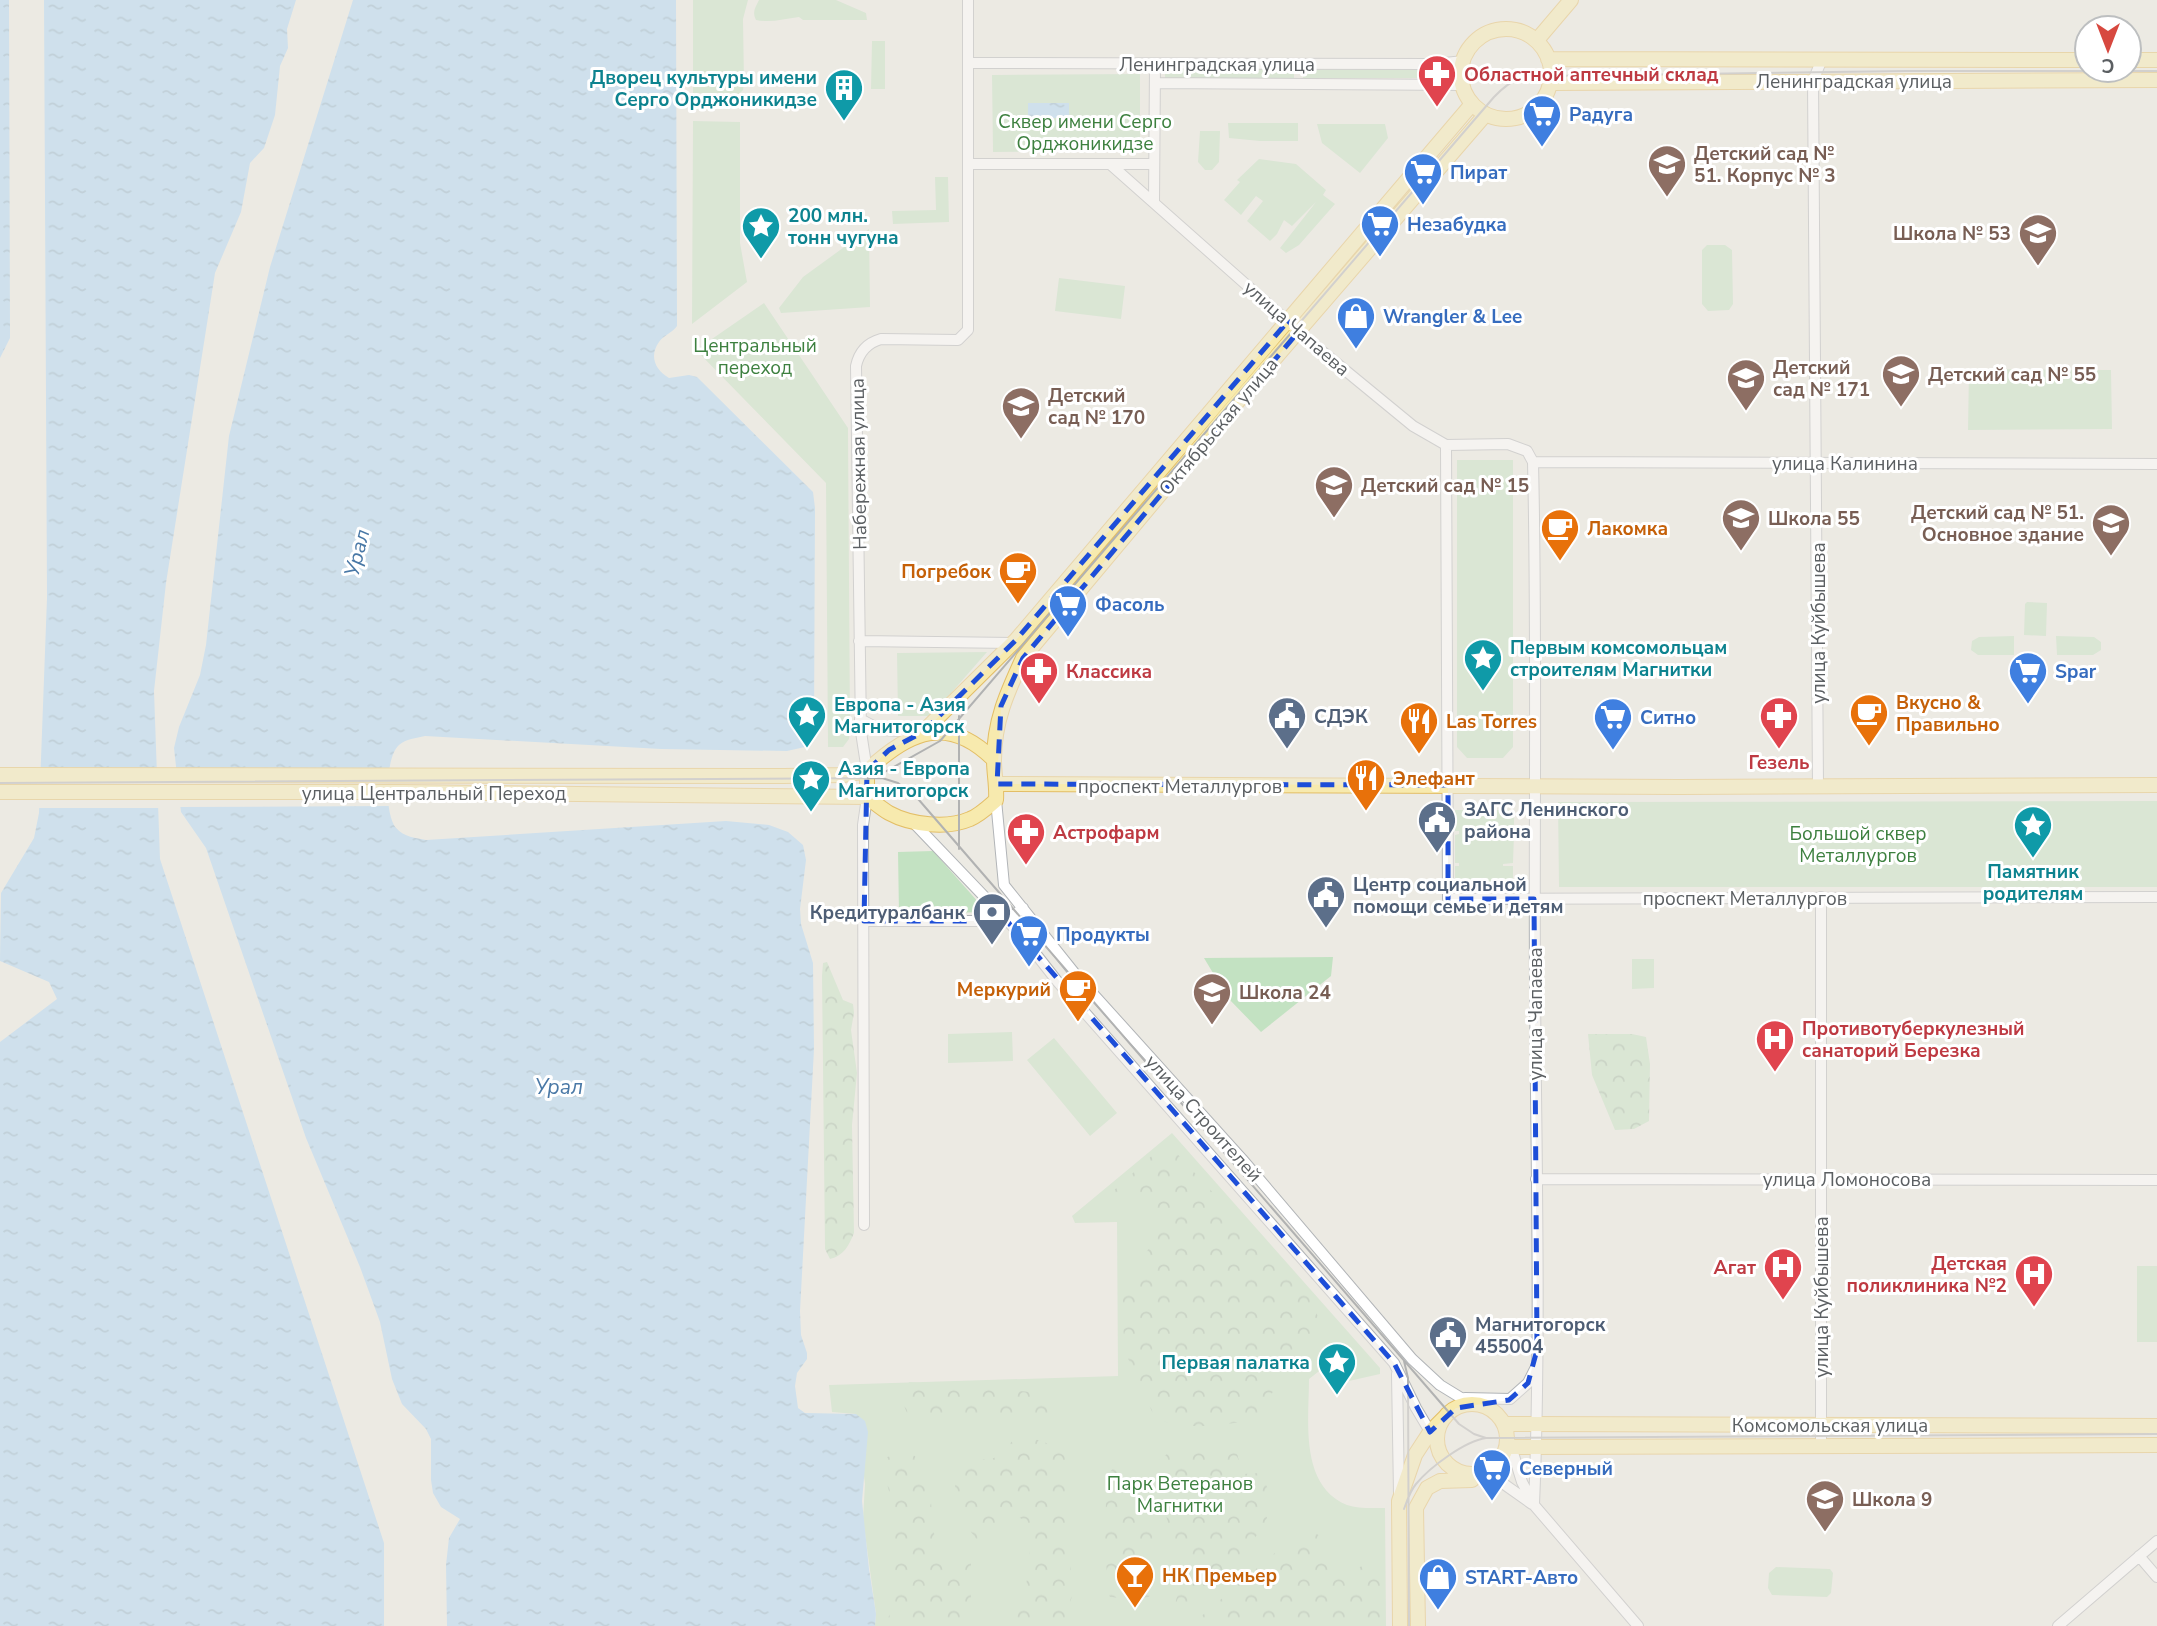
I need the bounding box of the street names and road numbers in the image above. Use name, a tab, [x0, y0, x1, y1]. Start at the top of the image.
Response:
street label: Ленинградская улица	[1119, 52, 1315, 78]
street label: Ленинградская улица	[1756, 69, 1952, 95]
street label: улица Чапаева	[1238, 275, 1355, 382]
street label: Октябрьская улица	[1153, 352, 1284, 501]
street label: Набережная улица	[845, 378, 873, 550]
street label: улица Калинина	[1772, 451, 1918, 477]
street label: улица Куйбышева	[1806, 542, 1832, 704]
street label: проспект Металлургов	[1078, 774, 1282, 800]
street label: улица Центральный Переход	[302, 781, 566, 807]
street label: проспект Металлургов	[1643, 886, 1847, 912]
street label: улица Чапаева	[1523, 947, 1549, 1081]
street label: улица Строителей	[1139, 1049, 1268, 1188]
street label: улица Ломоносова	[1763, 1167, 1931, 1193]
street label: улица Куйбышева	[1809, 1216, 1835, 1378]
street label: Комсомольская улица	[1732, 1413, 1928, 1439]

